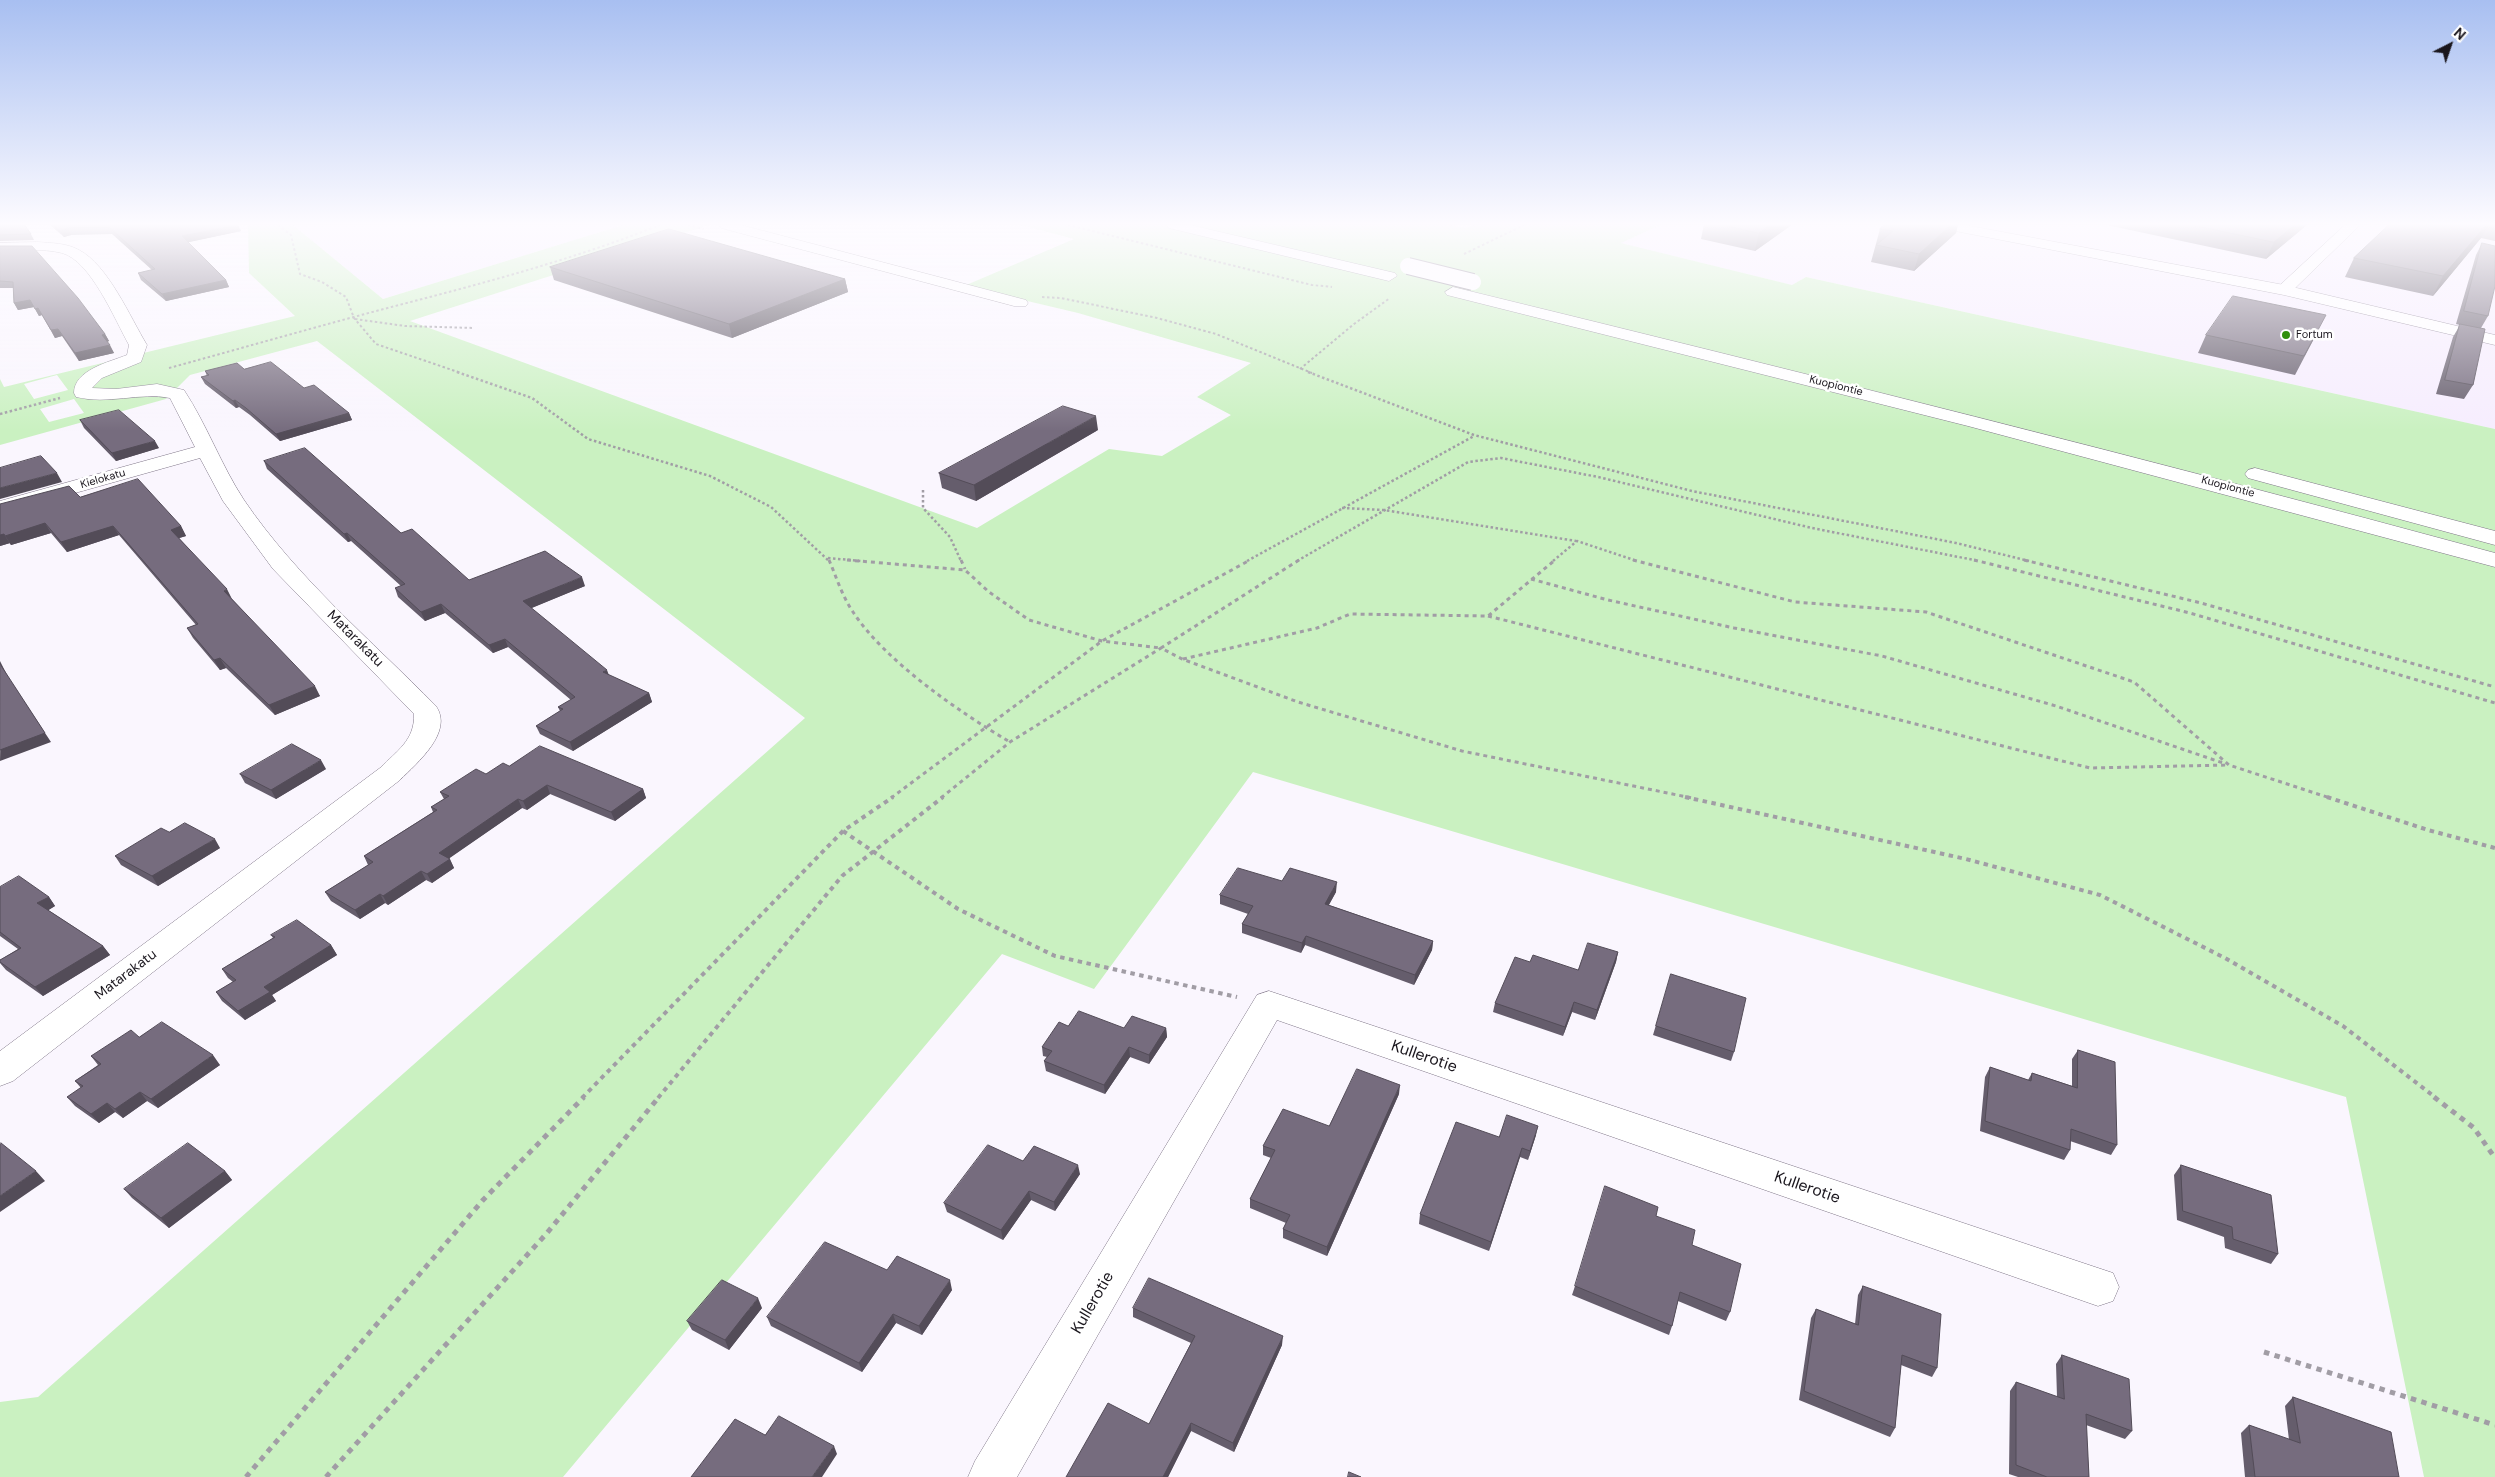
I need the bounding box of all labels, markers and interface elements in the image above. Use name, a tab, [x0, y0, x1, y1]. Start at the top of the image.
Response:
north arrow	[2425, 20, 2475, 70]
text: N	[2450, 24, 2470, 44]
place label: Fortum	[2296, 328, 2333, 342]
marker: Fortum	[2280, 329, 2292, 341]
street label: Kuopiontie	[1808, 373, 1864, 399]
street label: Kielokatu	[79, 466, 127, 492]
street label: Kuopiontie	[2200, 474, 2256, 500]
street label: Matarakatu	[323, 607, 387, 671]
street label: Matarakatu	[92, 946, 160, 1004]
street label: Kullerotie	[1389, 1037, 1459, 1077]
street label: Kullerotie	[1772, 1168, 1842, 1208]
street label: Kullerotie	[1068, 1269, 1118, 1337]

